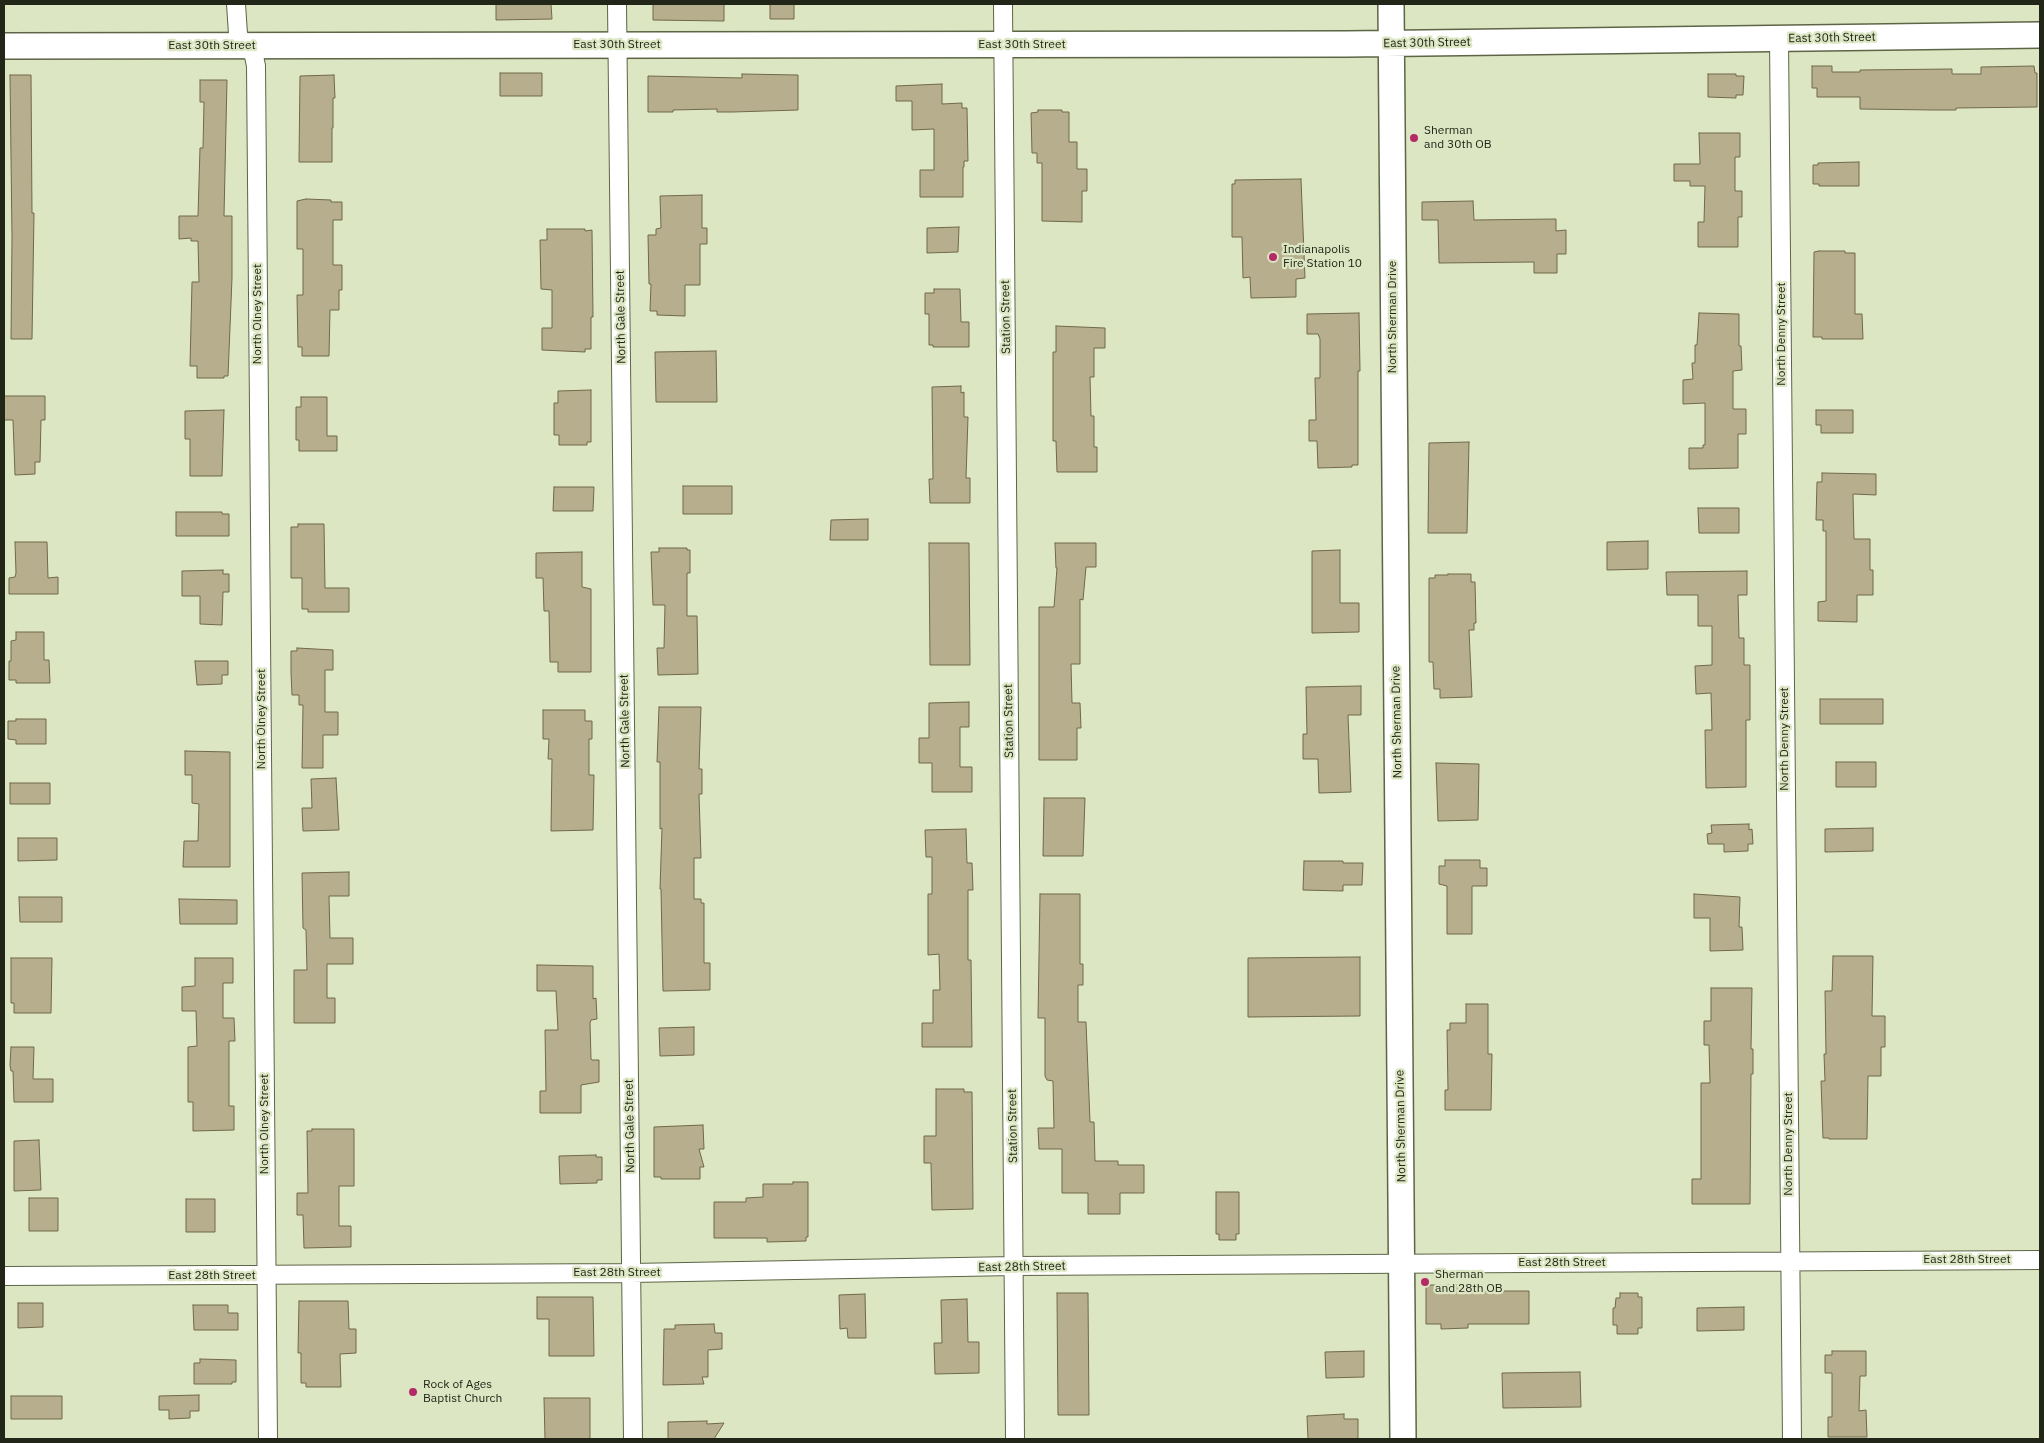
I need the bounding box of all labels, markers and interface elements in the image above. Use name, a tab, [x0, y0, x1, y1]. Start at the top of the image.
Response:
street label: East 30th Street	[1788, 30, 1876, 46]
street label: East 30th Street	[1383, 35, 1471, 51]
street label: East 30th Street	[573, 38, 661, 52]
street label: East 30th Street	[978, 38, 1066, 52]
street label: East 30th Street	[168, 39, 256, 53]
place label: Sherman and 30th OB	[1424, 124, 1492, 152]
marker: Sherman and 30th OB	[1408, 132, 1420, 144]
place label: Indianapolis Fire Station 10	[1283, 243, 1362, 271]
marker: Indianapolis Fire Station 10	[1267, 251, 1279, 263]
street label: North Sherman Drive	[1386, 261, 1400, 373]
street label: North Olney Street	[251, 264, 265, 364]
street label: North Gale Street	[613, 270, 629, 364]
street label: Station Street	[998, 280, 1014, 354]
street label: North Denny Street	[1775, 282, 1789, 386]
street label: North Sherman Drive	[1389, 666, 1405, 778]
street label: North Olney Street	[255, 669, 269, 769]
street label: North Gale Street	[617, 674, 633, 768]
street label: Station Street	[1001, 684, 1017, 758]
street label: North Denny Street	[1778, 687, 1792, 791]
street label: North Sherman Drive	[1393, 1070, 1409, 1182]
street label: North Olney Street	[258, 1074, 272, 1174]
street label: North Gale Street	[622, 1079, 638, 1173]
street label: Station Street	[1005, 1089, 1021, 1163]
street label: North Denny Street	[1782, 1092, 1796, 1196]
street label: East 28th Street	[1923, 1253, 2011, 1267]
street label: East 28th Street	[1518, 1256, 1606, 1270]
street label: East 28th Street	[978, 1259, 1066, 1275]
street label: East 28th Street	[573, 1266, 661, 1280]
place label: Sherman and 28th OB	[1435, 1268, 1503, 1296]
street label: East 28th Street	[168, 1269, 256, 1283]
marker: Sherman and 28th OB	[1419, 1276, 1431, 1288]
place label: Rock of Ages Baptist Church	[423, 1378, 502, 1406]
marker: Rock of Ages Baptist Church	[407, 1386, 419, 1398]

